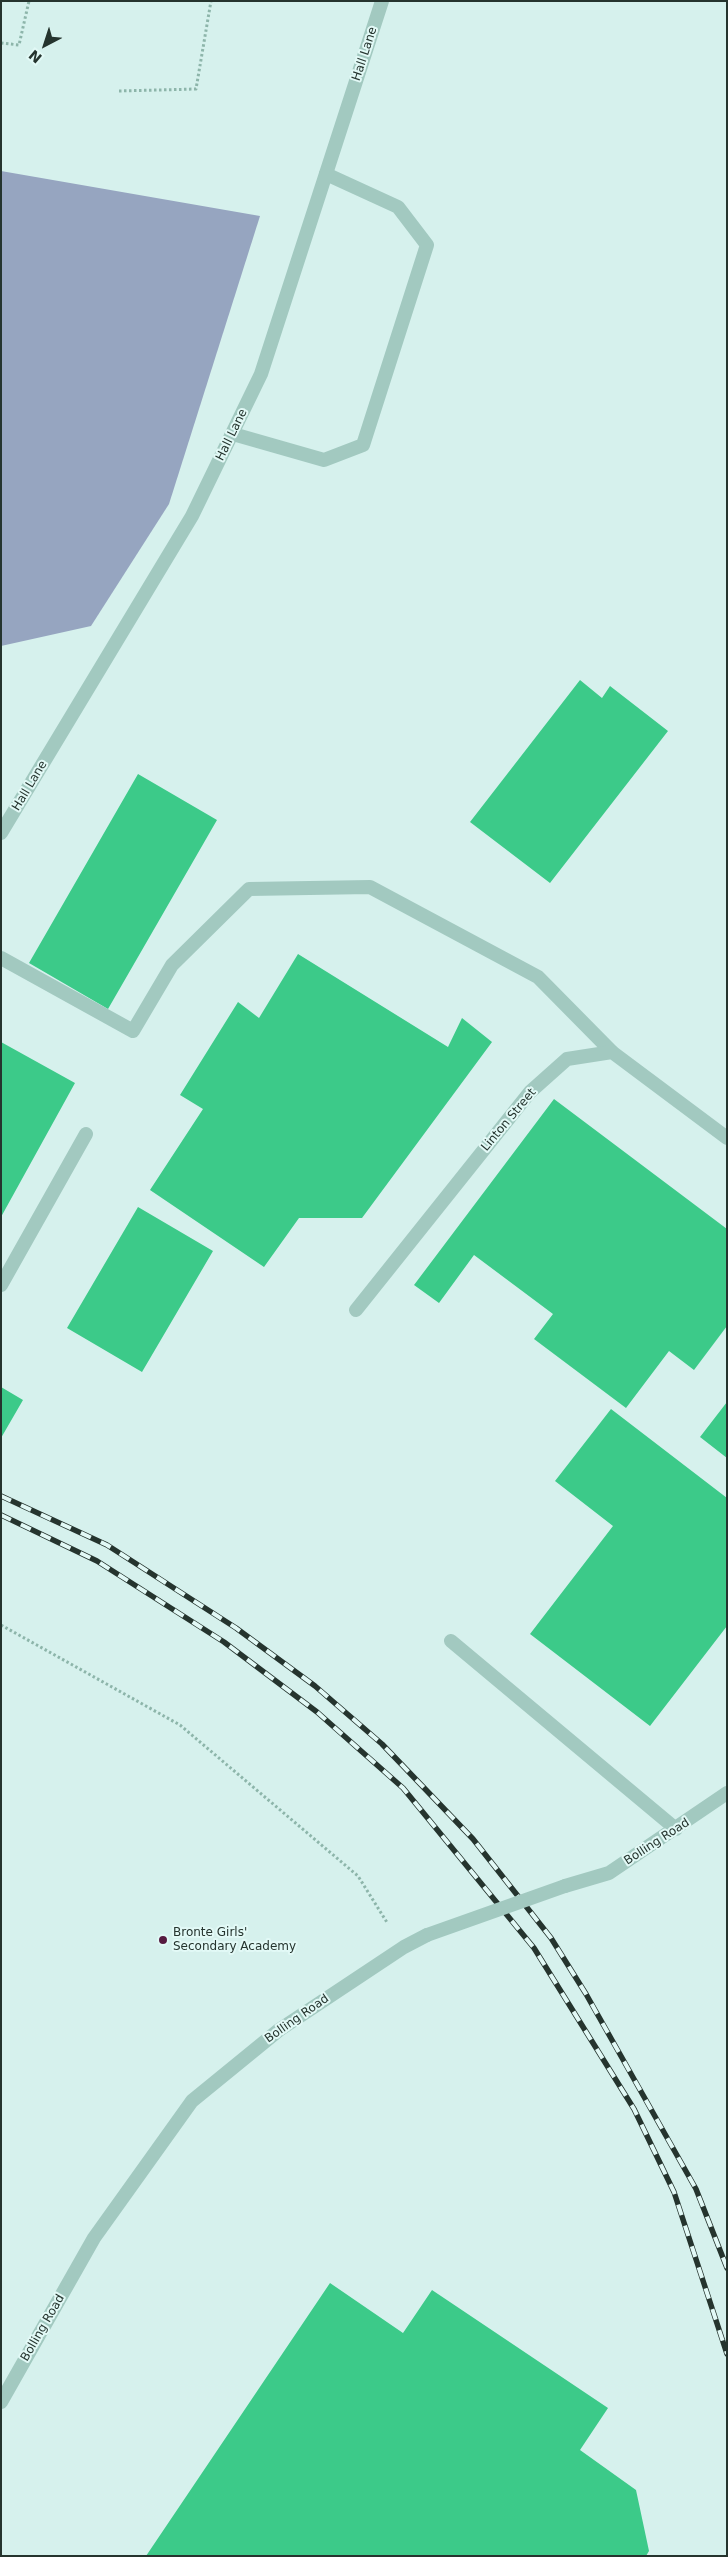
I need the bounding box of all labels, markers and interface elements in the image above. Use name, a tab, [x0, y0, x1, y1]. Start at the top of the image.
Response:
north arrow	[20, 20, 70, 70]
street label: Hall Lane	[350, 25, 380, 83]
text: N	[26, 47, 45, 66]
street label: Hall Lane	[213, 407, 251, 463]
street label: Hall Lane	[9, 758, 51, 814]
street label: Linton Street	[479, 1086, 539, 1154]
street label: Bolling Road	[622, 1816, 692, 1868]
place label: Bronte Girls' Secondary Academy	[173, 1926, 296, 1954]
marker: Bronte Girls' Secondary Academy	[157, 1934, 169, 1946]
street label: Bolling Road	[262, 1992, 332, 2046]
street label: Bolling Road	[18, 2292, 68, 2364]

